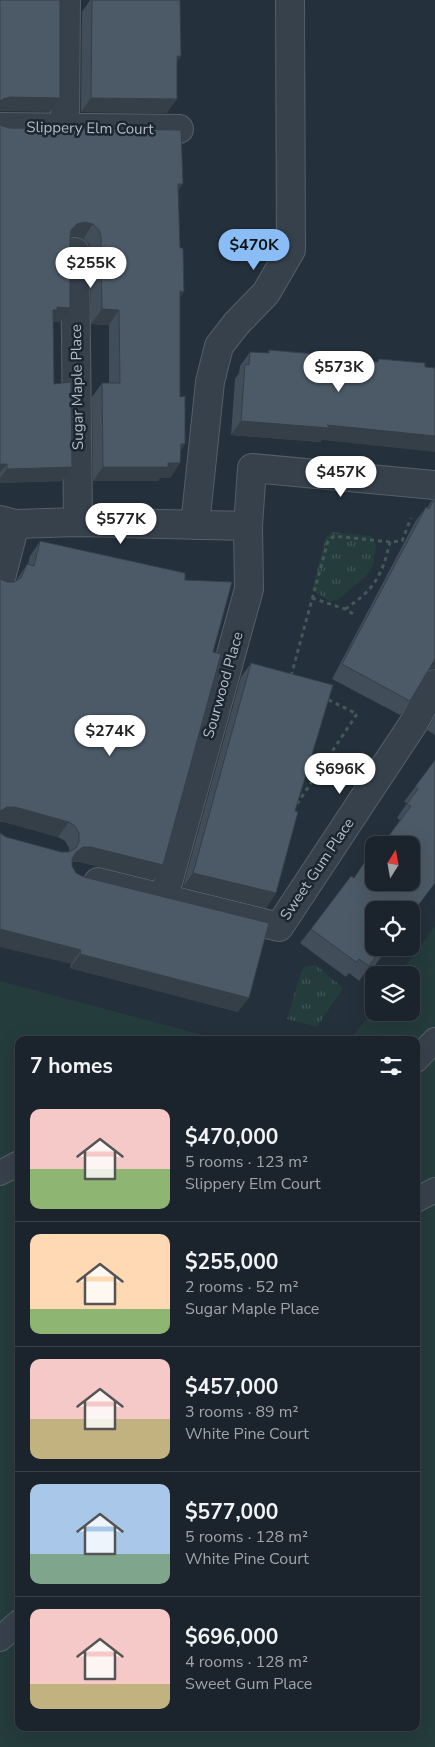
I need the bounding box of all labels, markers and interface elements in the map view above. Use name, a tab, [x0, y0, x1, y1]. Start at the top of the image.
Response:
street label: Slippery Elm Court	[26, 117, 155, 139]
pin: $470K	[219, 228, 289, 271]
text: $470K	[229, 234, 279, 256]
pin: $255K	[56, 246, 126, 289]
text: $255K	[66, 252, 116, 274]
street label: Sugar Maple Place	[66, 324, 88, 450]
pin: $573K	[304, 350, 374, 393]
text: $573K	[314, 356, 364, 378]
pin: $457K	[306, 456, 376, 498]
text: $457K	[316, 461, 366, 483]
pin: $577K	[86, 502, 156, 545]
text: $577K	[96, 508, 146, 530]
street label: Sourwood Place	[198, 629, 248, 741]
pin: $274K	[75, 714, 145, 757]
text: $274K	[85, 720, 135, 742]
pin: $696K	[305, 752, 375, 795]
text: $696K	[315, 758, 365, 780]
street label: Sweet Gum Place	[275, 814, 359, 924]
north arrow	[365, 836, 420, 891]
map controls	[365, 836, 420, 1021]
button: locate	[365, 901, 420, 956]
button: layers	[365, 966, 420, 1021]
text: 7 homes	[30, 1052, 113, 1080]
icon: filters	[377, 1052, 405, 1080]
text: $470,000	[185, 1123, 278, 1151]
icon: home	[70, 1129, 130, 1189]
text: 5 rooms · 123 m²	[185, 1151, 308, 1173]
text: Slippery Elm Court	[185, 1173, 321, 1195]
text: $255,000	[185, 1248, 278, 1276]
icon: home	[70, 1254, 130, 1314]
text: 2 rooms · 52 m²	[185, 1276, 298, 1298]
text: Sugar Maple Place	[185, 1298, 319, 1320]
text: $457,000	[185, 1373, 278, 1401]
icon: home	[70, 1379, 130, 1439]
text: 3 rooms · 89 m²	[185, 1401, 298, 1423]
text: White Pine Court	[185, 1423, 309, 1445]
text: $577,000	[185, 1498, 278, 1526]
icon: home	[70, 1504, 130, 1564]
text: 5 rooms · 128 m²	[185, 1526, 308, 1548]
text: White Pine Court	[185, 1548, 309, 1570]
text: $696,000	[185, 1623, 278, 1651]
icon: home	[70, 1629, 130, 1689]
text: 4 rooms · 128 m²	[185, 1651, 308, 1673]
text: Sweet Gum Place	[185, 1673, 312, 1695]

